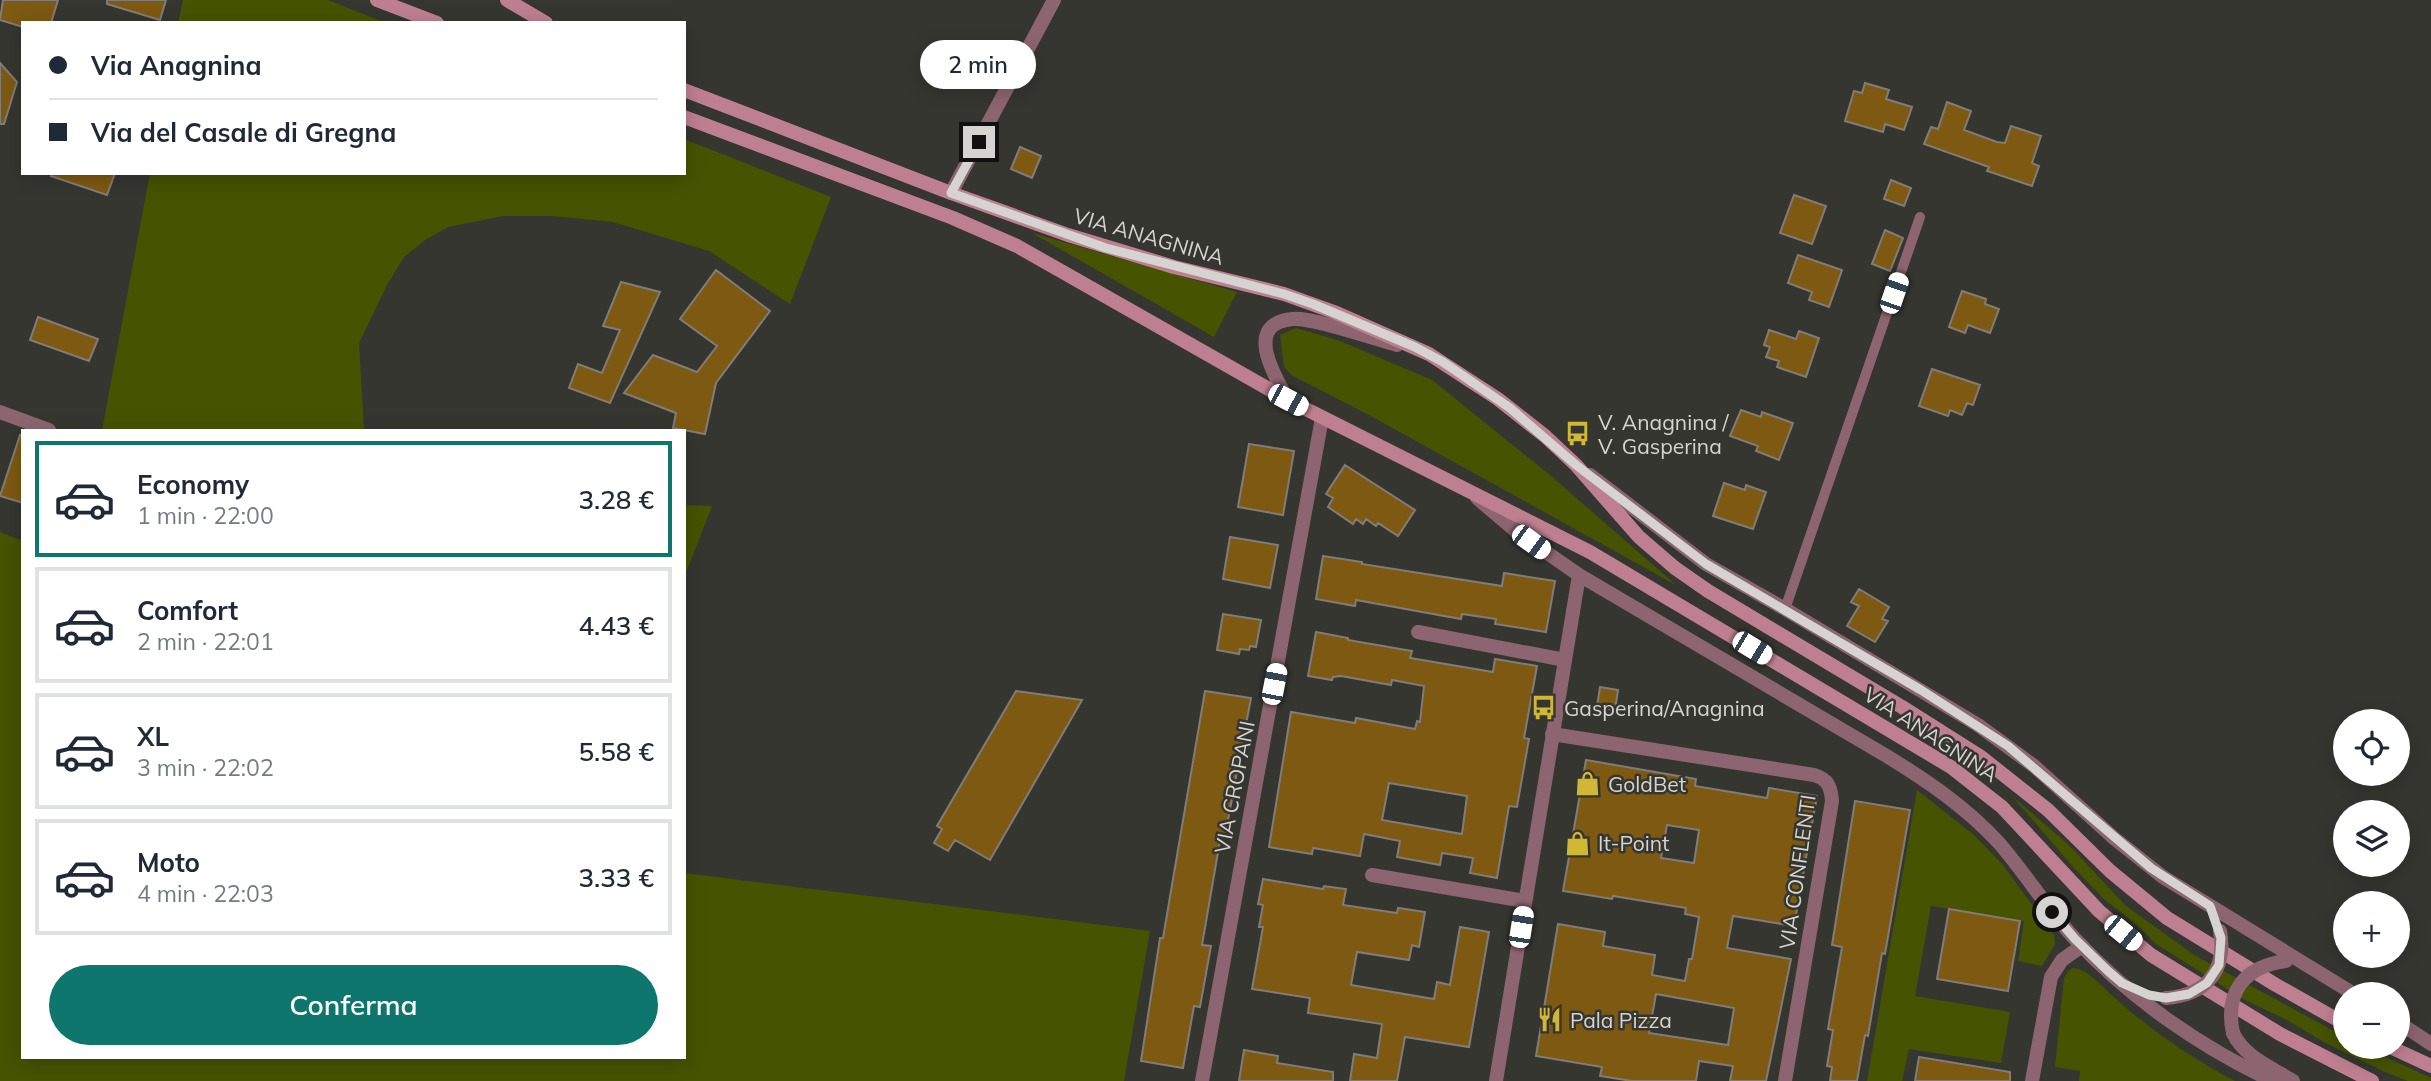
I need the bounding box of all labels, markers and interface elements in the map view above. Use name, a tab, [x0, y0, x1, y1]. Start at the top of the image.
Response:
callout: 2 min	[921, 40, 1037, 90]
text: Via Anagnina	[91, 49, 262, 82]
text: 2 min	[948, 50, 1008, 79]
text: Via del Casale di Gregna	[91, 116, 396, 149]
route end	[963, 126, 995, 158]
street label: VIA ANAGNINA	[1071, 202, 1228, 270]
car	[1878, 270, 1911, 316]
car	[1265, 381, 1312, 419]
place label: V. Anagnina / V. Gasperina	[1598, 409, 1730, 459]
bus stop icon: V. Anagnina / V. Gasperina	[1564, 420, 1592, 448]
icon: car	[53, 468, 116, 531]
text: Economy	[137, 468, 249, 501]
text: 3.28 €	[578, 483, 654, 516]
text: 1 min · 22:00	[137, 501, 274, 530]
car	[1508, 521, 1555, 563]
icon: car	[53, 594, 116, 657]
text: Comfort	[137, 594, 238, 627]
text: 4.43 €	[578, 609, 654, 642]
text: 2 min · 22:01	[137, 627, 274, 656]
car	[1729, 628, 1776, 668]
car	[1260, 661, 1289, 707]
street label: VIA ANAGNINA	[1859, 681, 2004, 787]
bus stop icon: Gasperina/Anagnina	[1530, 694, 1558, 722]
place label: Gasperina/Anagnina	[1564, 695, 1765, 721]
map controls	[2333, 709, 2410, 1059]
button: locate	[2333, 709, 2410, 786]
street label: VIA CROPANI	[1208, 718, 1260, 856]
icon: car	[53, 720, 116, 783]
text: XL	[137, 720, 169, 753]
text: 5.58 €	[578, 735, 654, 768]
text: 3 min · 22:02	[137, 753, 274, 782]
shop icon: GoldBet	[1574, 770, 1602, 798]
place label: GoldBet	[1608, 771, 1686, 797]
street label: VIA CONFLENTI	[1773, 793, 1821, 951]
button: layers	[2333, 800, 2410, 877]
shop icon: It-Point	[1564, 829, 1592, 857]
place label: It-Point	[1598, 830, 1669, 856]
icon: car	[53, 846, 116, 909]
text: Moto	[137, 846, 200, 879]
text: 3.33 €	[578, 861, 654, 894]
text: 4 min · 22:03	[137, 879, 274, 908]
button: +	[2333, 891, 2410, 968]
route start	[2036, 896, 2068, 928]
car	[1508, 905, 1535, 949]
car	[2101, 912, 2146, 954]
button: Conferma	[49, 965, 658, 1045]
button: −	[2333, 982, 2410, 1059]
restaurant icon: Pala Pizza	[1536, 1006, 1564, 1034]
place label: Pala Pizza	[1570, 1007, 1672, 1033]

